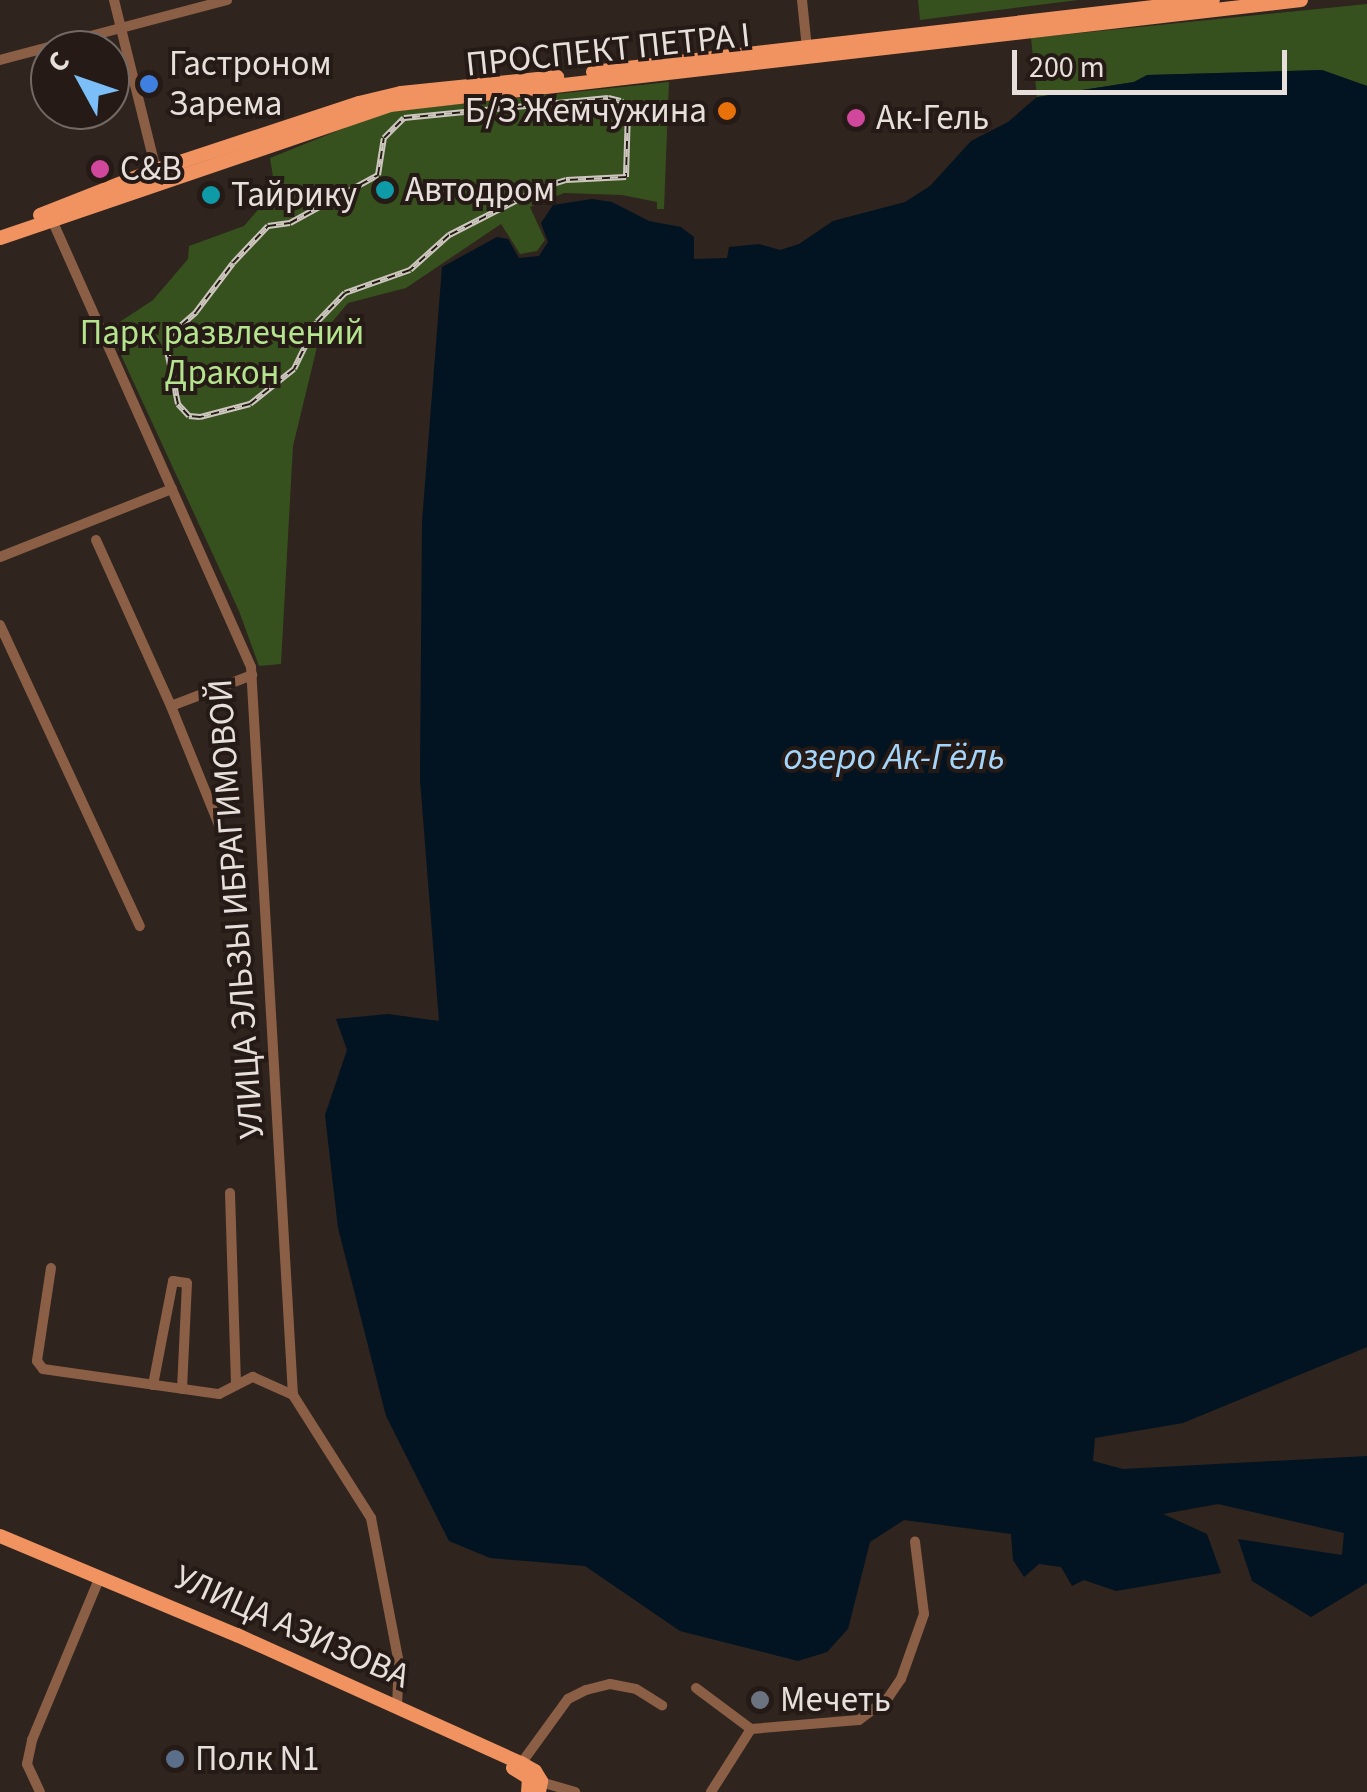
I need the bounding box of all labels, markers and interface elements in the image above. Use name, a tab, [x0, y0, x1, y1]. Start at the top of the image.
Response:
street label: ПРОСПЕКТ ПЕТРА I	[464, 14, 752, 86]
north arrow	[30, 30, 130, 130]
scale bar	[1017, 30, 1292, 92]
text: С	[38, 43, 79, 81]
place label: Гастроном Зарема	[169, 43, 332, 125]
text: 200 m	[1029, 46, 1105, 89]
marker: Гастроном Зарема	[138, 73, 160, 95]
place label: Б/З Жемчужина	[465, 90, 707, 132]
place label: Ак-Гель	[876, 97, 989, 139]
marker: Б/З Жемчужина	[716, 100, 738, 122]
marker: Ак-Гель	[845, 107, 867, 129]
place label: С&В	[120, 148, 182, 190]
marker: С&В	[89, 158, 111, 180]
place label: Автодром	[405, 169, 555, 211]
place label: Тайрику	[231, 174, 357, 216]
marker: Автодром	[374, 179, 396, 201]
marker: Тайрику	[200, 184, 222, 206]
park label: Парк развлечений Дракон	[80, 312, 364, 394]
street label: УЛИЦА ЭЛЬЗЫ ИБРАГИМОВОЙ	[199, 678, 273, 1140]
water label: озеро Ак-Гёль	[783, 735, 1005, 781]
street label: УЛИЦА АЗИЗОВА	[168, 1556, 416, 1698]
place label: Мечеть	[780, 1679, 891, 1721]
marker: Мечеть	[749, 1689, 771, 1711]
place label: Полк N1	[195, 1738, 319, 1780]
marker: Полк N1	[164, 1748, 186, 1770]

